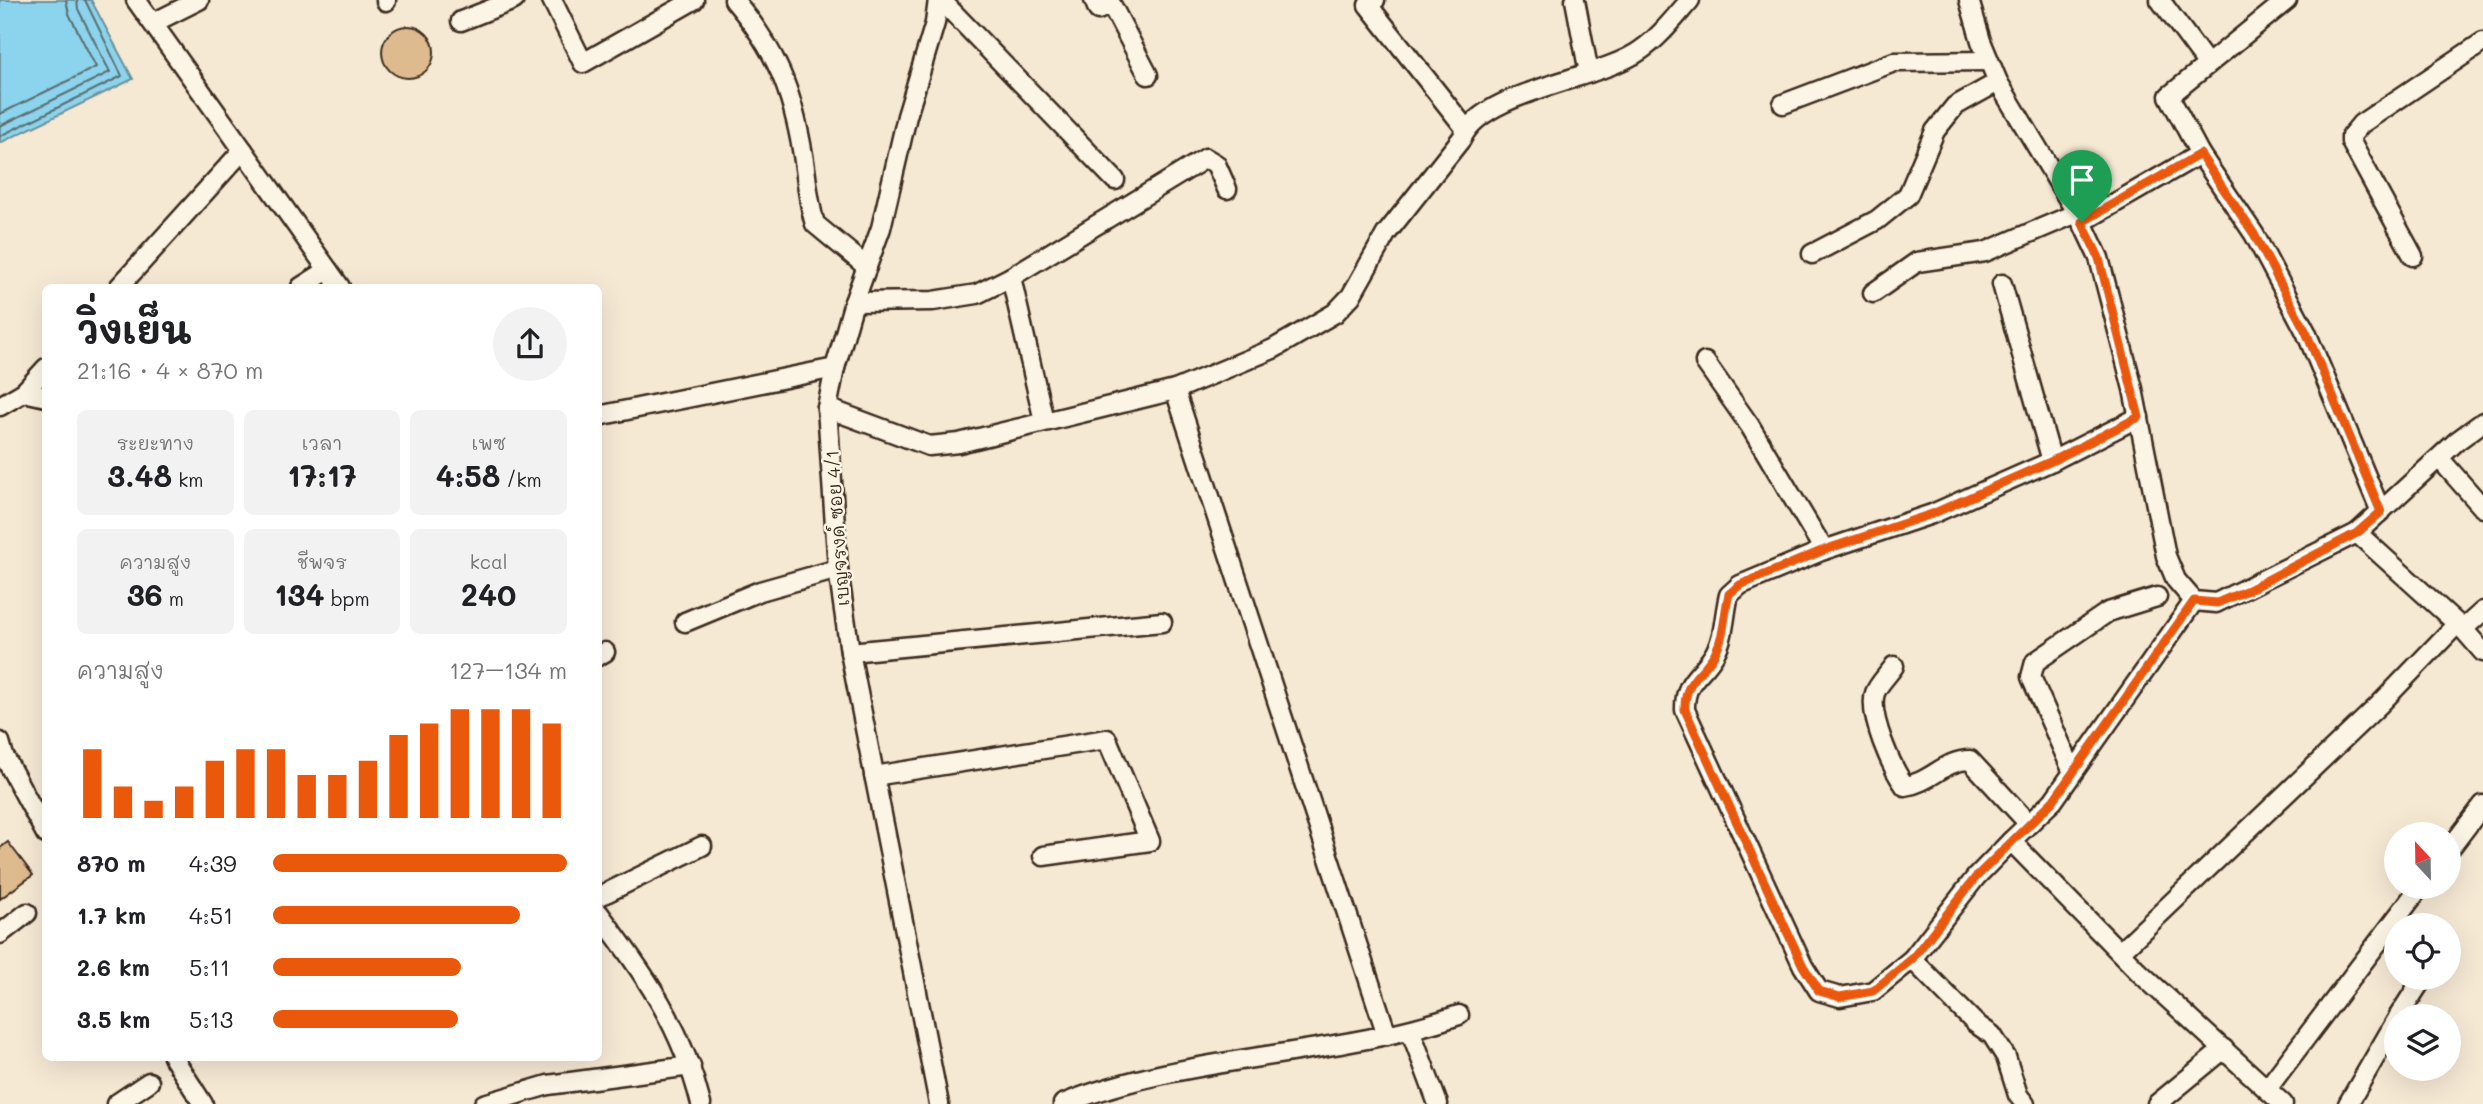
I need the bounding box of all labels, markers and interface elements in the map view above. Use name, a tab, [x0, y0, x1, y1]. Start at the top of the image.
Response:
pin	[2052, 150, 2112, 222]
icon: arrive	[2063, 161, 2101, 199]
text: วิ่งเย็น	[77, 304, 191, 354]
button: share	[493, 307, 567, 381]
text: 21:16 · 4 × 870 m	[77, 355, 263, 385]
text: ระยะทาง	[117, 430, 194, 455]
text: เวลา	[302, 430, 342, 455]
text: เพซ	[471, 430, 506, 455]
street label: เบญจรงด์ ซอย 4/1	[820, 449, 854, 607]
text: 3.48	[107, 455, 172, 495]
text: 17:17	[287, 455, 357, 495]
text: 4:58	[436, 455, 500, 495]
text: km	[172, 467, 203, 492]
text: /km	[500, 467, 542, 492]
text: ความสูง	[120, 549, 191, 574]
text: ชีพจร	[297, 549, 347, 574]
text: kcal	[470, 549, 508, 574]
text: 36	[127, 574, 163, 614]
text: 134	[274, 574, 325, 614]
text: 240	[461, 574, 516, 614]
text: m	[163, 586, 184, 611]
text: bpm	[325, 586, 370, 611]
text: ความสูง	[77, 655, 164, 685]
text: 127–134 m	[449, 655, 567, 685]
north arrow	[2384, 822, 2460, 900]
map controls	[2384, 822, 2461, 1081]
text: 870 m	[77, 848, 145, 878]
text: 4:39	[189, 848, 237, 878]
text: 1.7 km	[77, 900, 146, 930]
text: 4:51	[189, 900, 233, 930]
button: locate	[2384, 913, 2461, 990]
text: 2.6 km	[77, 952, 150, 982]
text: 5:11	[189, 952, 230, 982]
text: 3.5 km	[77, 1004, 150, 1034]
text: 5:13	[189, 1004, 233, 1034]
button: layers	[2384, 1004, 2461, 1081]

